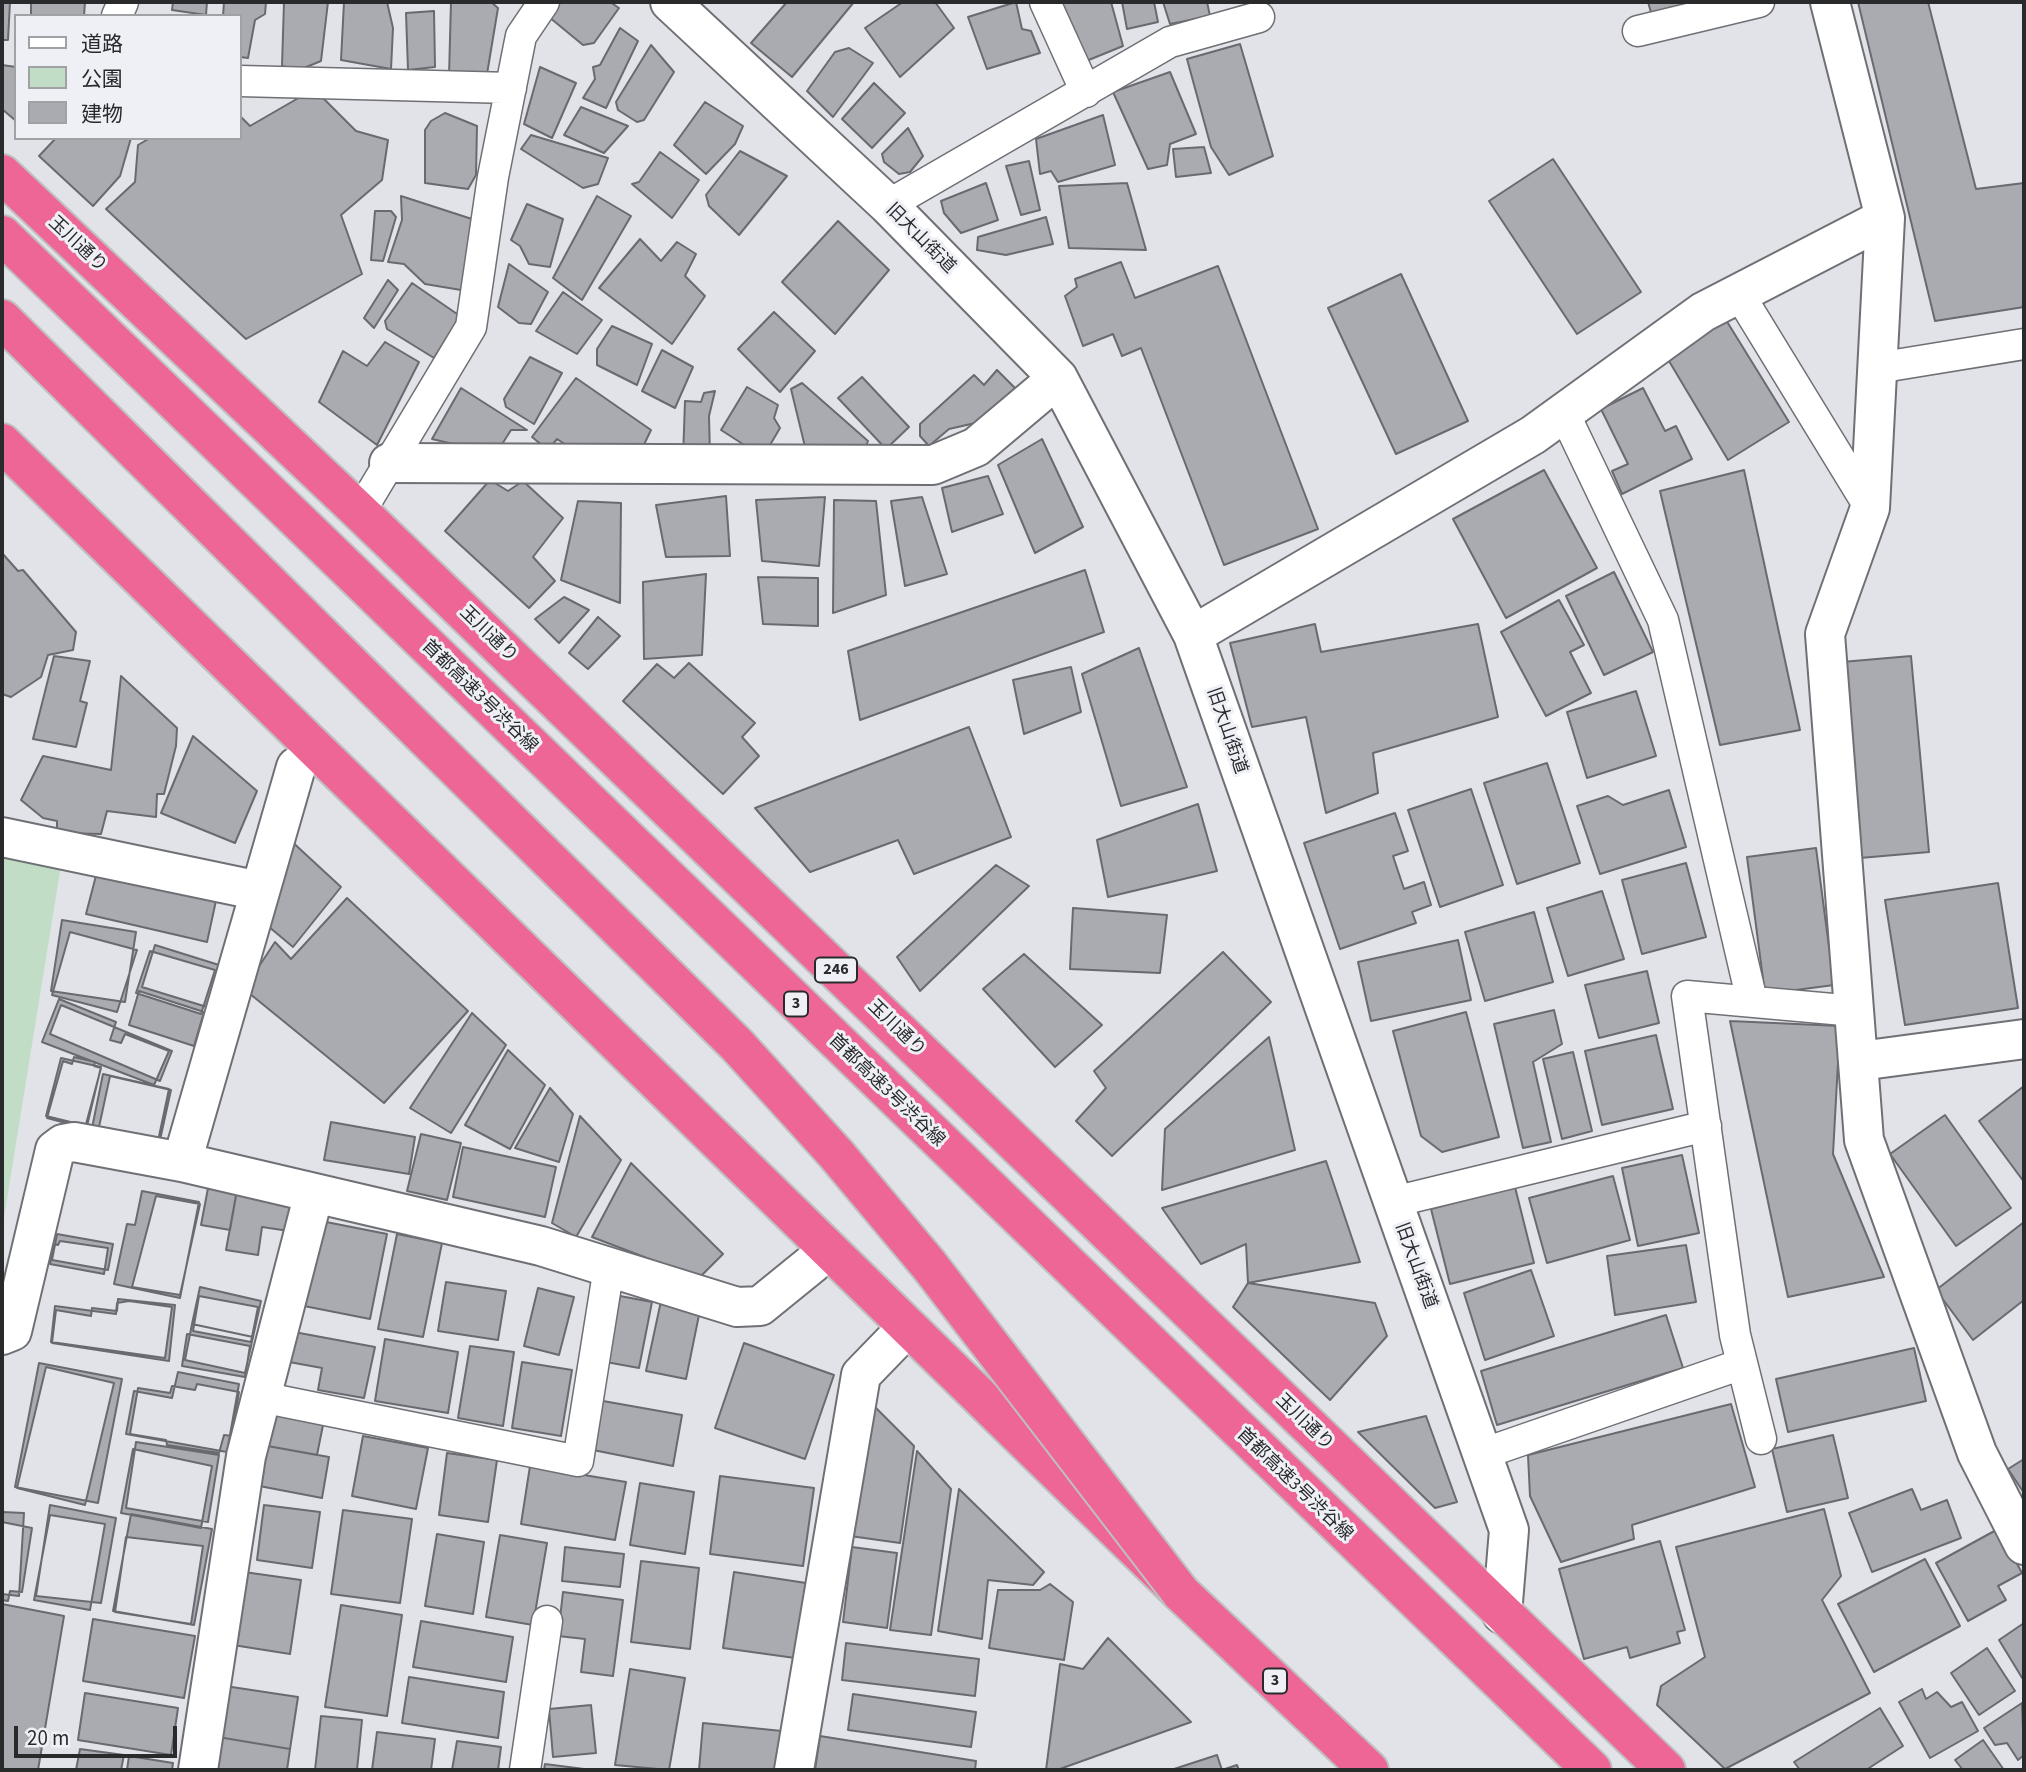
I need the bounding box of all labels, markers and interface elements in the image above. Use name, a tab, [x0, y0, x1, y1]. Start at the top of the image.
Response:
legend	[14, 14, 242, 140]
text: 道路	[81, 29, 123, 59]
text: 公園	[81, 64, 123, 94]
text: 建物	[81, 99, 123, 129]
street label: 旧大山街道	[881, 200, 959, 278]
street label: 玉川通り	[43, 213, 111, 277]
street label: 玉川通り	[455, 602, 521, 668]
street label: 首都高速3号渋谷線	[416, 636, 542, 758]
street label: 旧大山街道	[1201, 685, 1251, 777]
road number: 246	[815, 958, 857, 982]
road number: 3	[784, 992, 808, 1016]
street label: 玉川通り	[863, 996, 929, 1062]
street label: 首都高速3号渋谷線	[823, 1030, 949, 1152]
street label: 旧大山街道	[1389, 1220, 1441, 1312]
street label: 玉川通り	[1271, 1390, 1337, 1456]
street label: 首都高速3号渋谷線	[1231, 1424, 1357, 1546]
road number: 3	[1263, 1668, 1287, 1694]
scale bar	[18, 1712, 180, 1756]
text: 20 m	[27, 1723, 69, 1753]

